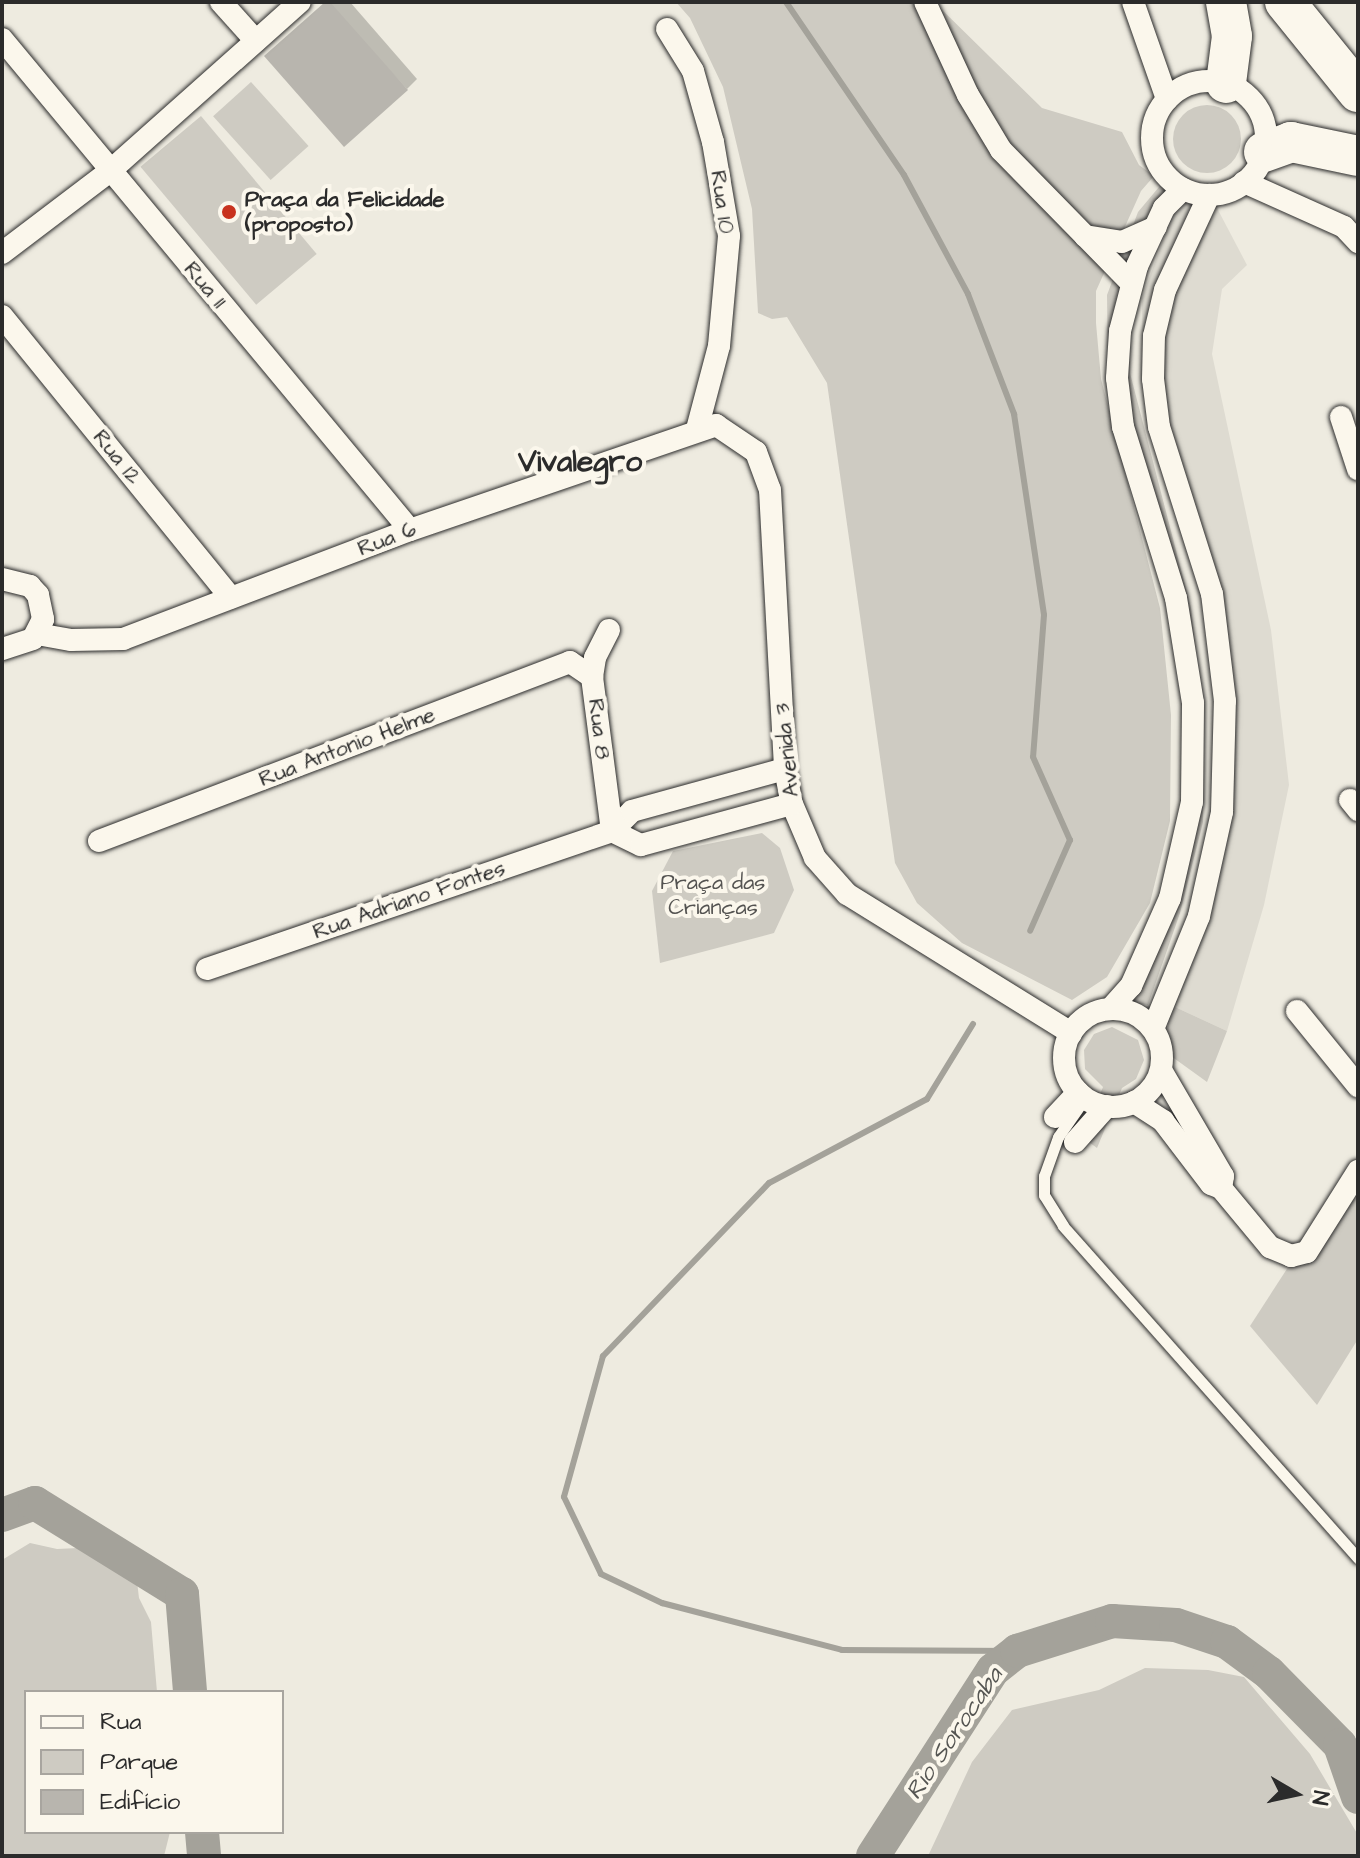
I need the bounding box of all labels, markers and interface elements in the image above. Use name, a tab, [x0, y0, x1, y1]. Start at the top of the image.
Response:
street label: Rua 10	[705, 169, 739, 235]
place label: Praça da Felicidade (proposto)	[245, 186, 444, 238]
marker: Praça da Felicidade (proposto)	[220, 203, 238, 221]
street label: Rua 11	[178, 256, 232, 314]
street label: Rua 12	[87, 424, 147, 490]
district label: Vivalegro	[518, 444, 642, 480]
street label: Rua 6	[354, 516, 420, 562]
street label: Rua 8	[582, 697, 616, 761]
street label: Rua Antonio Helme	[255, 701, 439, 793]
street label: Avenida 3	[769, 702, 805, 798]
street label: Rua Adriano Fontes	[309, 855, 509, 945]
park label: Praça das Crianças	[661, 869, 765, 920]
water label: Rio Sorocaba	[900, 1663, 1010, 1805]
legend	[24, 1690, 284, 1834]
text: Rua	[100, 1705, 142, 1739]
text: Parque	[100, 1745, 178, 1779]
north arrow	[1256, 1754, 1336, 1834]
text: Edifício	[100, 1785, 180, 1819]
text: N	[1304, 1789, 1337, 1807]

